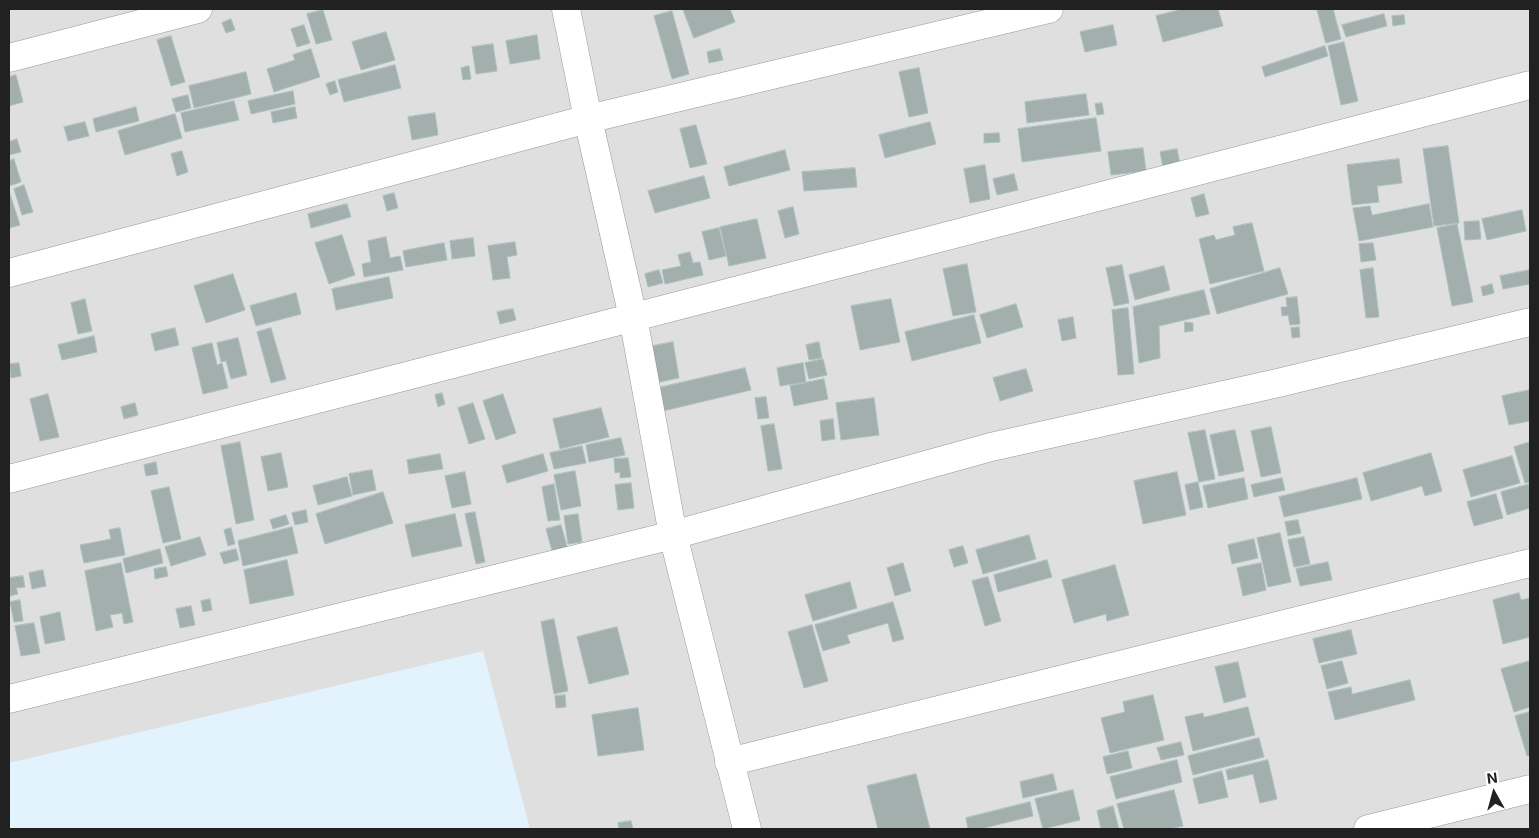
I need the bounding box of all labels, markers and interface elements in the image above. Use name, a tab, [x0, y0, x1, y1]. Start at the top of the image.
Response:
north arrow	[1469, 768, 1519, 818]
text: N	[1486, 769, 1498, 787]

